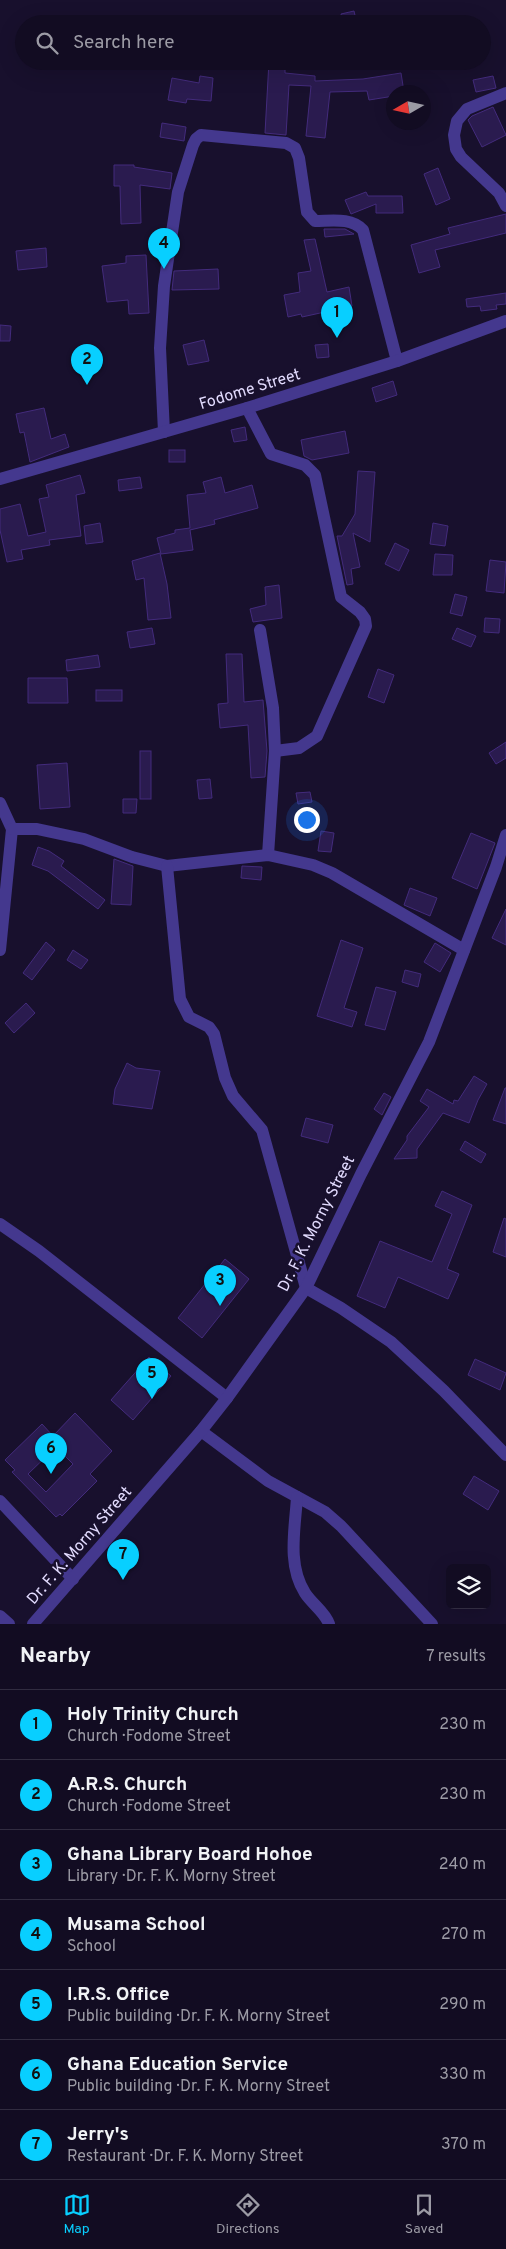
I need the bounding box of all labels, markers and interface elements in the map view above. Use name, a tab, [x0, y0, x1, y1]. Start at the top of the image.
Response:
search box	[15, 15, 491, 70]
icon: search	[33, 29, 61, 57]
text: Search here	[73, 31, 175, 55]
north arrow	[386, 85, 431, 130]
pin: 4	[148, 228, 180, 269]
pin: 1	[321, 297, 353, 338]
pin: 2	[71, 344, 103, 385]
street label: Fodome Street	[197, 365, 303, 415]
your location	[294, 807, 320, 833]
street label: Dr. F. K. Morny Street	[274, 1153, 360, 1295]
pin: 3	[204, 1265, 236, 1306]
pin: 5	[136, 1358, 168, 1399]
pin: 6	[35, 1433, 67, 1474]
street label: Dr. F. K. Morny Street	[23, 1483, 137, 1609]
pin: 7	[107, 1539, 139, 1580]
map controls	[446, 1564, 491, 1609]
button: layers	[446, 1564, 491, 1609]
text: Nearby	[20, 1643, 91, 1670]
text: 7 results	[426, 1647, 486, 1667]
text: Holy Trinity Church	[67, 1703, 239, 1727]
text: 1	[33, 1715, 39, 1735]
text: 230 m	[439, 1715, 486, 1735]
text: Church · Fodome Street	[67, 1727, 231, 1747]
text: A.R.S. Church	[67, 1773, 187, 1797]
text: 2	[31, 1785, 41, 1805]
text: 230 m	[439, 1785, 486, 1805]
text: Church · Fodome Street	[67, 1797, 231, 1817]
text: Ghana Library Board Hohoe	[67, 1843, 313, 1867]
text: 3	[31, 1855, 41, 1875]
text: 240 m	[439, 1855, 486, 1875]
text: Library · Dr. F. K. Morny Street	[67, 1867, 276, 1887]
text: Musama School	[67, 1913, 206, 1937]
text: 4	[31, 1925, 41, 1945]
text: 270 m	[441, 1925, 486, 1945]
text: School	[67, 1937, 116, 1957]
text: I.R.S. Office	[67, 1983, 170, 2007]
text: 5	[31, 1995, 41, 2015]
text: 290 m	[439, 1995, 486, 2015]
text: Public building · Dr. F. K. Morny Street	[67, 2007, 330, 2027]
text: Ghana Education Service	[67, 2053, 288, 2077]
text: 6	[31, 2065, 41, 2085]
text: 330 m	[439, 2065, 486, 2085]
text: Public building · Dr. F. K. Morny Street	[67, 2077, 330, 2097]
text: Jerry's	[67, 2123, 129, 2147]
text: 7	[32, 2135, 40, 2155]
text: 370 m	[441, 2135, 486, 2155]
text: Restaurant · Dr. F. K. Morny Street	[67, 2147, 303, 2167]
tab: Map	[63, 2191, 91, 2238]
tab: Directions	[216, 2191, 280, 2238]
tab: Saved	[405, 2191, 443, 2238]

